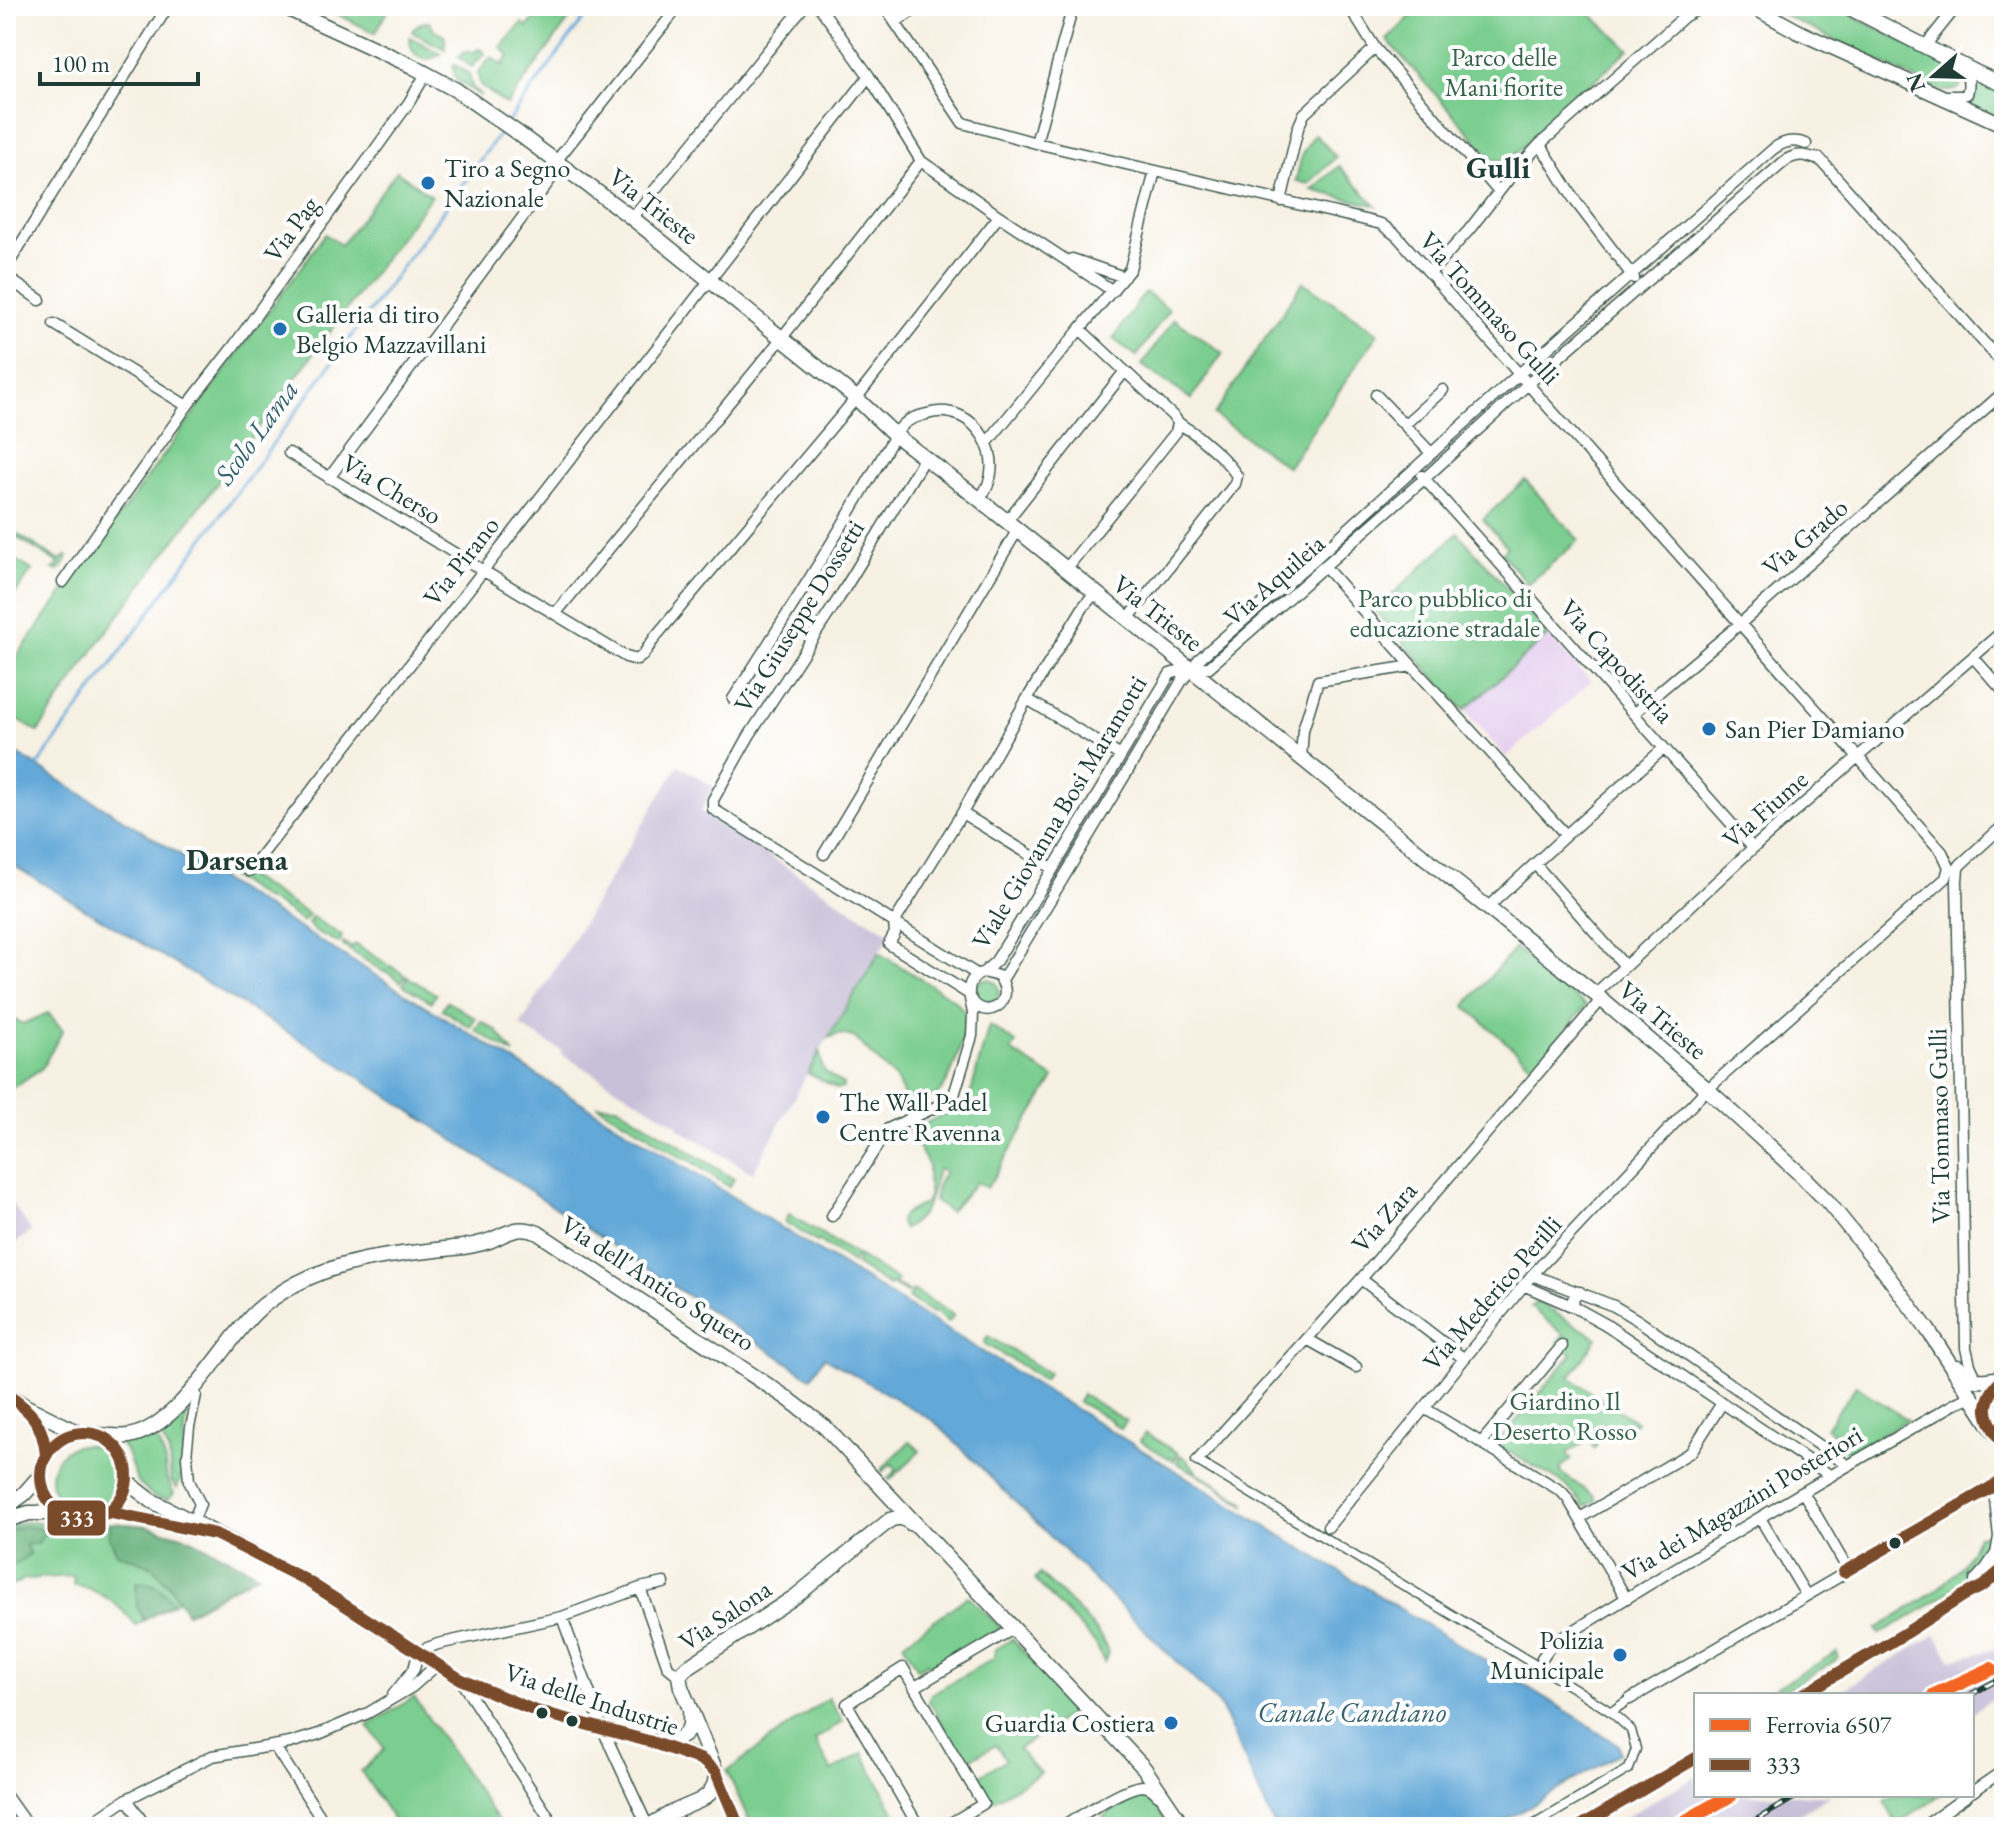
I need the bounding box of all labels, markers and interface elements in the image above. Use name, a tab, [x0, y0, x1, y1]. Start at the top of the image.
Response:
scale bar	[40, 36, 198, 86]
north arrow	[1894, 36, 1974, 116]
park label: Parco delle Mani fiorite	[1445, 40, 1563, 104]
text: 100 m	[52, 48, 110, 79]
text: N	[1899, 69, 1932, 96]
district label: Gulli	[1466, 148, 1530, 187]
place label: Tiro a Segno Nazionale	[444, 151, 570, 215]
street label: Via Trieste	[602, 160, 706, 252]
marker: Tiro a Segno Nazionale	[419, 174, 437, 192]
street label: Via Pag	[256, 189, 327, 269]
street label: Via Tommaso Gulli	[1412, 224, 1568, 392]
place label: Galleria di tiro Belgio Mazzavillani	[296, 297, 486, 361]
marker: Galleria di tiro Belgio Mazzavillani	[271, 320, 289, 338]
water label: Scolo Lama	[205, 372, 306, 492]
street label: Via Cherso	[336, 446, 448, 532]
street label: Via Grado	[1755, 490, 1855, 584]
street label: Via Pirano	[415, 509, 507, 613]
street label: Via Giuseppe Dossetti	[726, 513, 872, 719]
street label: Via Aquileia	[1216, 526, 1332, 633]
street label: Via Trieste	[1106, 567, 1210, 659]
park label: Parco pubblico di educazione stradale	[1350, 581, 1540, 645]
street label: Via Capodistria	[1552, 592, 1682, 731]
street label: Viale Giovanna Bosi Maramotti	[964, 669, 1154, 955]
place label: San Pier Damiano	[1725, 712, 1905, 746]
marker: San Pier Damiano	[1700, 720, 1718, 738]
street label: Via Fiume	[1715, 762, 1815, 856]
district label: Darsena	[186, 840, 289, 879]
street label: Via Trieste	[1612, 973, 1714, 1067]
street label: Via Tommaso Gulli	[1920, 1028, 1958, 1224]
place label: The Wall Padel Centre Ravenna	[839, 1085, 1001, 1149]
marker: The Wall Padel Centre Ravenna	[814, 1108, 832, 1126]
street label: Via Zara	[1344, 1174, 1425, 1260]
street label: Via dell'Antico Squero	[554, 1207, 762, 1359]
street label: Via Mederico Perilli	[1415, 1208, 1569, 1378]
park label: Giardino Il Deserto Rosso	[1493, 1384, 1637, 1448]
street label: Via dei Magazzini Posteriori	[1615, 1418, 1869, 1588]
line badge: 333	[46, 1499, 107, 1537]
text: 333	[60, 1504, 94, 1533]
unlabelled marker	[1887, 1535, 1903, 1551]
street label: Via Salona	[672, 1571, 778, 1658]
place label: Polizia Municipale	[1490, 1623, 1605, 1687]
marker: Polizia Municipale	[1611, 1646, 1629, 1664]
street label: Via delle Industrie	[501, 1655, 683, 1743]
legend	[1694, 1693, 1974, 1797]
water label: Canale Candiano	[1258, 1694, 1447, 1730]
unlabelled marker	[534, 1705, 550, 1721]
place label: Guardia Costiera	[985, 1706, 1156, 1740]
text: Ferrovia 6507	[1766, 1709, 1892, 1740]
unlabelled marker	[564, 1713, 580, 1729]
marker: Guardia Costiera	[1162, 1714, 1180, 1732]
text: 333	[1766, 1749, 1801, 1780]

